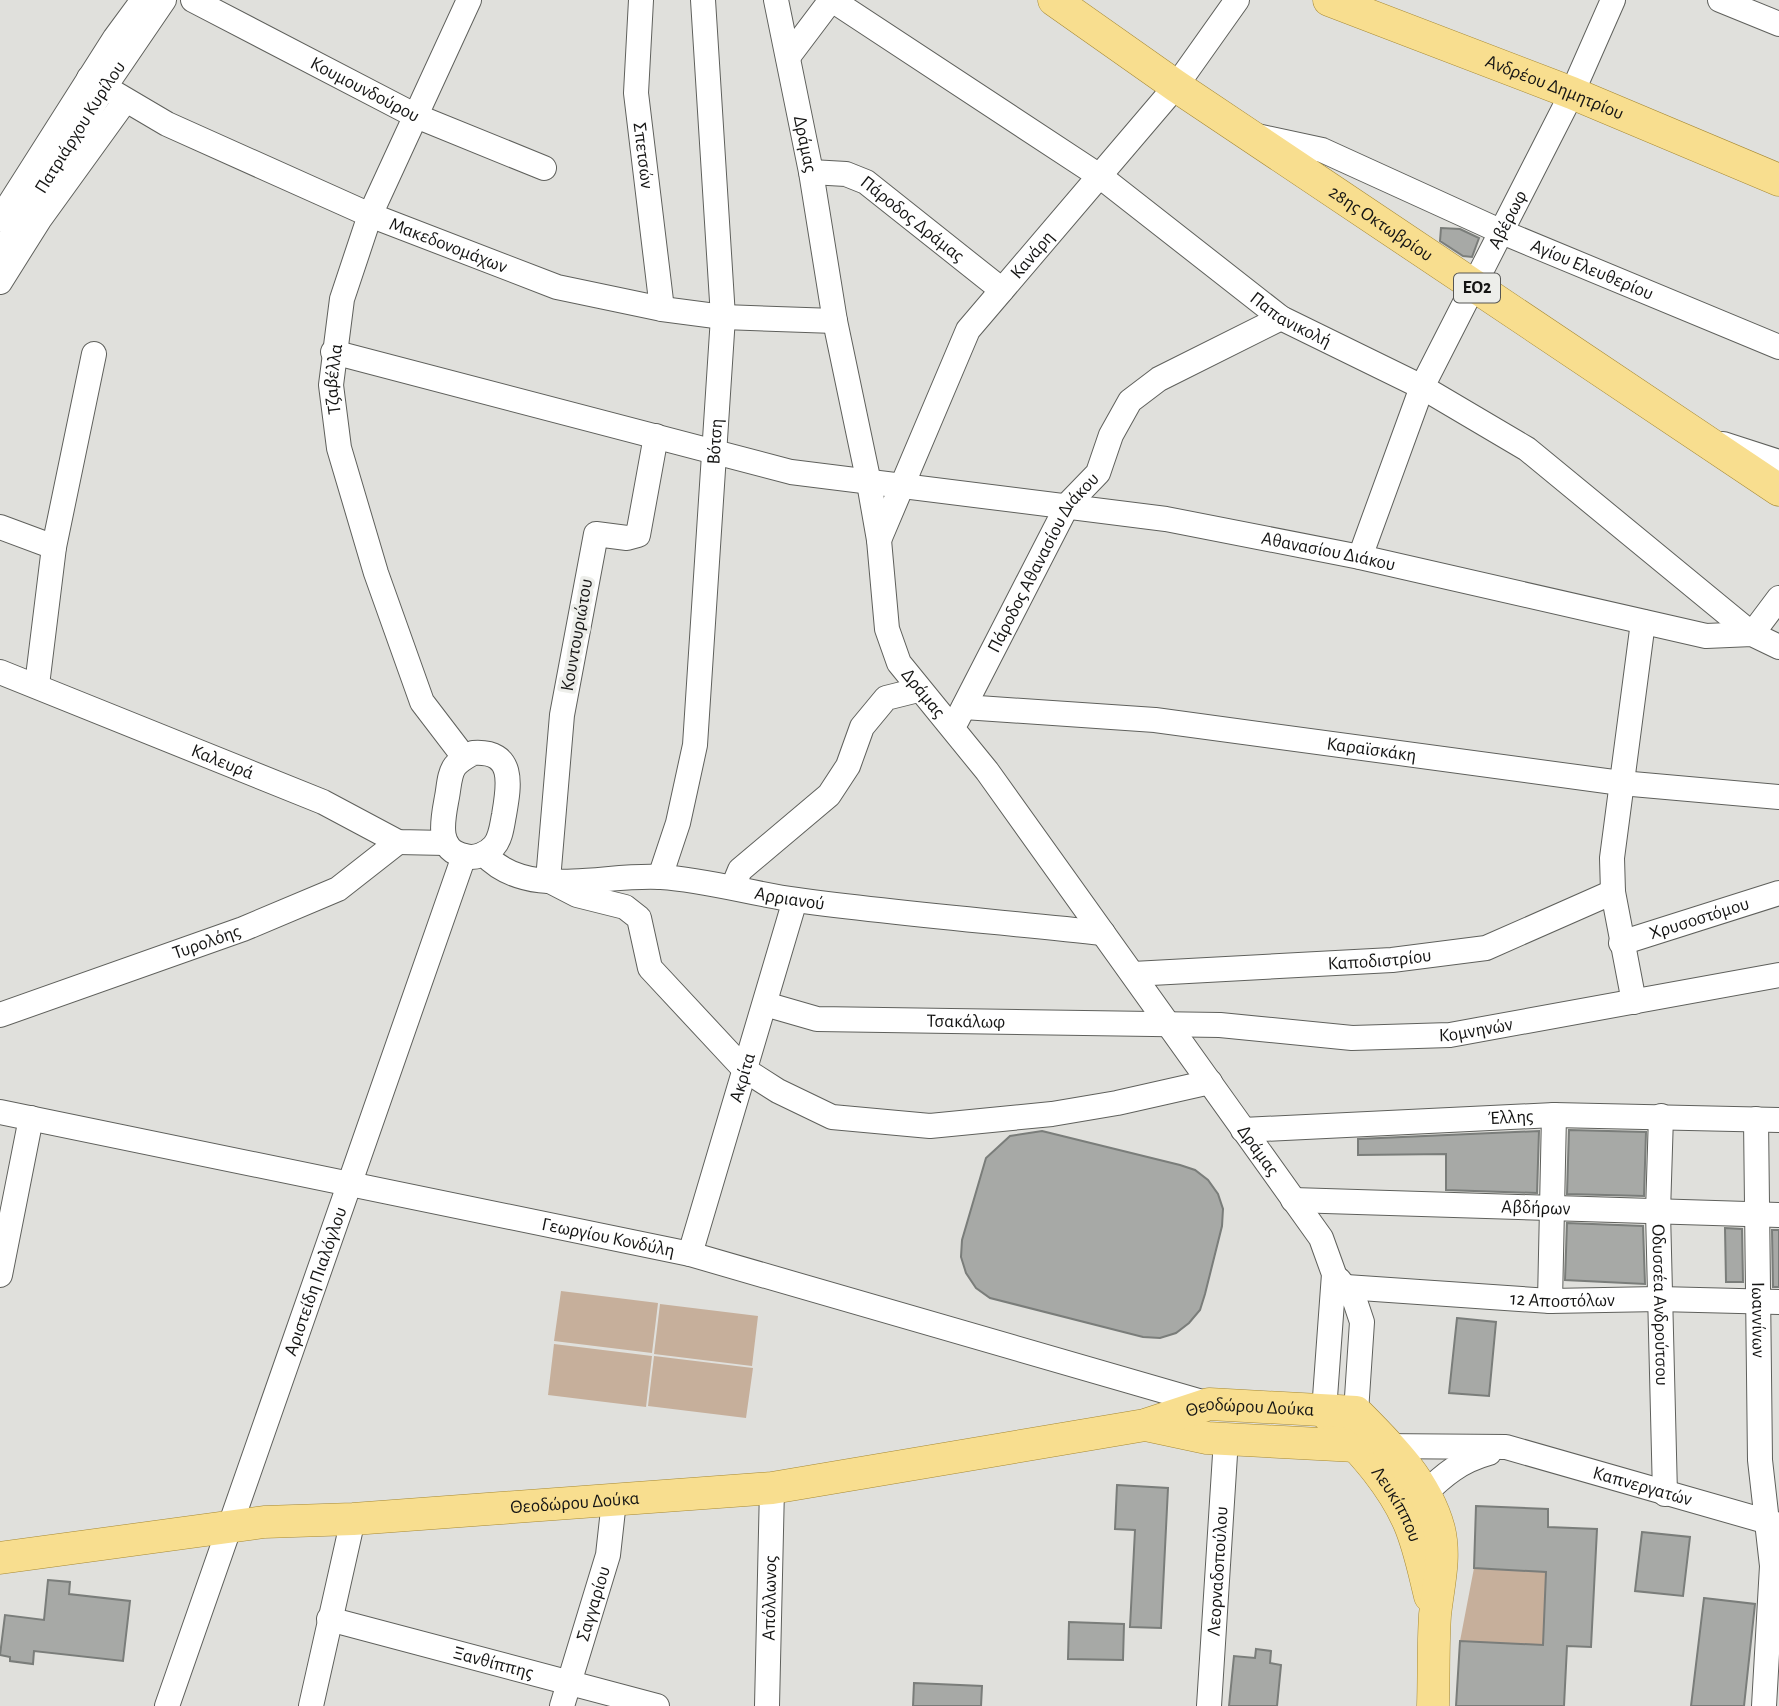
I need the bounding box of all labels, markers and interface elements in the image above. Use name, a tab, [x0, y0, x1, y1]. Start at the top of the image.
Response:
street label: Ανδρέου Δημητρίου	[1483, 51, 1627, 123]
street label: Κουμουνδούρου	[307, 53, 423, 126]
street label: Πατριάρχου Κυρίλου	[31, 58, 129, 197]
street label: Δράμας	[790, 114, 820, 174]
street label: Σπετσών	[630, 121, 657, 190]
street label: Πάροδος Δράμας	[857, 172, 968, 266]
street label: 28ης Οκτωβρίου	[1325, 182, 1437, 265]
street label: Αβέρωφ	[1485, 187, 1530, 252]
street label: Μακεδονομάχων	[387, 214, 510, 276]
street label: Κανάρη	[1007, 227, 1058, 282]
street label: Αγίου Ελευθερίου	[1528, 236, 1656, 303]
road number: ΕΟ2	[1454, 274, 1500, 302]
street label: Παπανικολή	[1247, 288, 1335, 351]
street label: Τζαβέλλα	[321, 343, 346, 416]
street label: Βότση	[704, 418, 726, 465]
street label: Πάροδος Αθανασίου Διάκου	[984, 469, 1102, 656]
street label: Αθανασίου Διάκου	[1260, 528, 1397, 574]
street label: Κουντουριώτου	[558, 577, 596, 693]
street label: Δράμας	[898, 665, 949, 721]
street label: Καραϊσκάκη	[1325, 734, 1418, 765]
street label: Καλευρά	[189, 741, 257, 783]
street label: Αρριανού	[753, 883, 826, 913]
street label: Χρυσοστόμου	[1647, 894, 1751, 943]
street label: Τυρολόης	[170, 921, 243, 963]
street label: Καποδιστρίου	[1327, 946, 1432, 973]
street label: Τσακάλωφ	[926, 1011, 1005, 1031]
street label: Κομνηνών	[1438, 1014, 1514, 1045]
street label: Ακρίτα	[726, 1051, 759, 1105]
street label: Έλλης	[1488, 1107, 1534, 1128]
street label: Δράμας	[1234, 1121, 1283, 1179]
street label: Αβδήρων	[1501, 1197, 1571, 1218]
street label: Αριστείδη Πιαλόγλου	[281, 1204, 350, 1358]
street label: Γεωργίου Κονδύλη	[540, 1214, 677, 1260]
street label: Οδυσσέα Ανδρούτσου	[1649, 1224, 1672, 1386]
street label: Ιωαννίνων	[1748, 1282, 1768, 1358]
street label: 12 Αποστόλων	[1510, 1289, 1615, 1311]
street label: Θεοδώρου Δούκα	[1183, 1394, 1315, 1421]
street label: Λευκίππου	[1368, 1463, 1425, 1544]
street label: Καπνεργατών	[1591, 1463, 1694, 1509]
street label: Θεοδώρου Δούκα	[510, 1488, 640, 1517]
street label: Λεορναδοπούλου	[1204, 1506, 1231, 1637]
street label: Απόλλωνος	[759, 1555, 780, 1641]
street label: Σαγγαρίου	[573, 1564, 614, 1643]
street label: Ξανθίππης	[451, 1643, 536, 1682]

